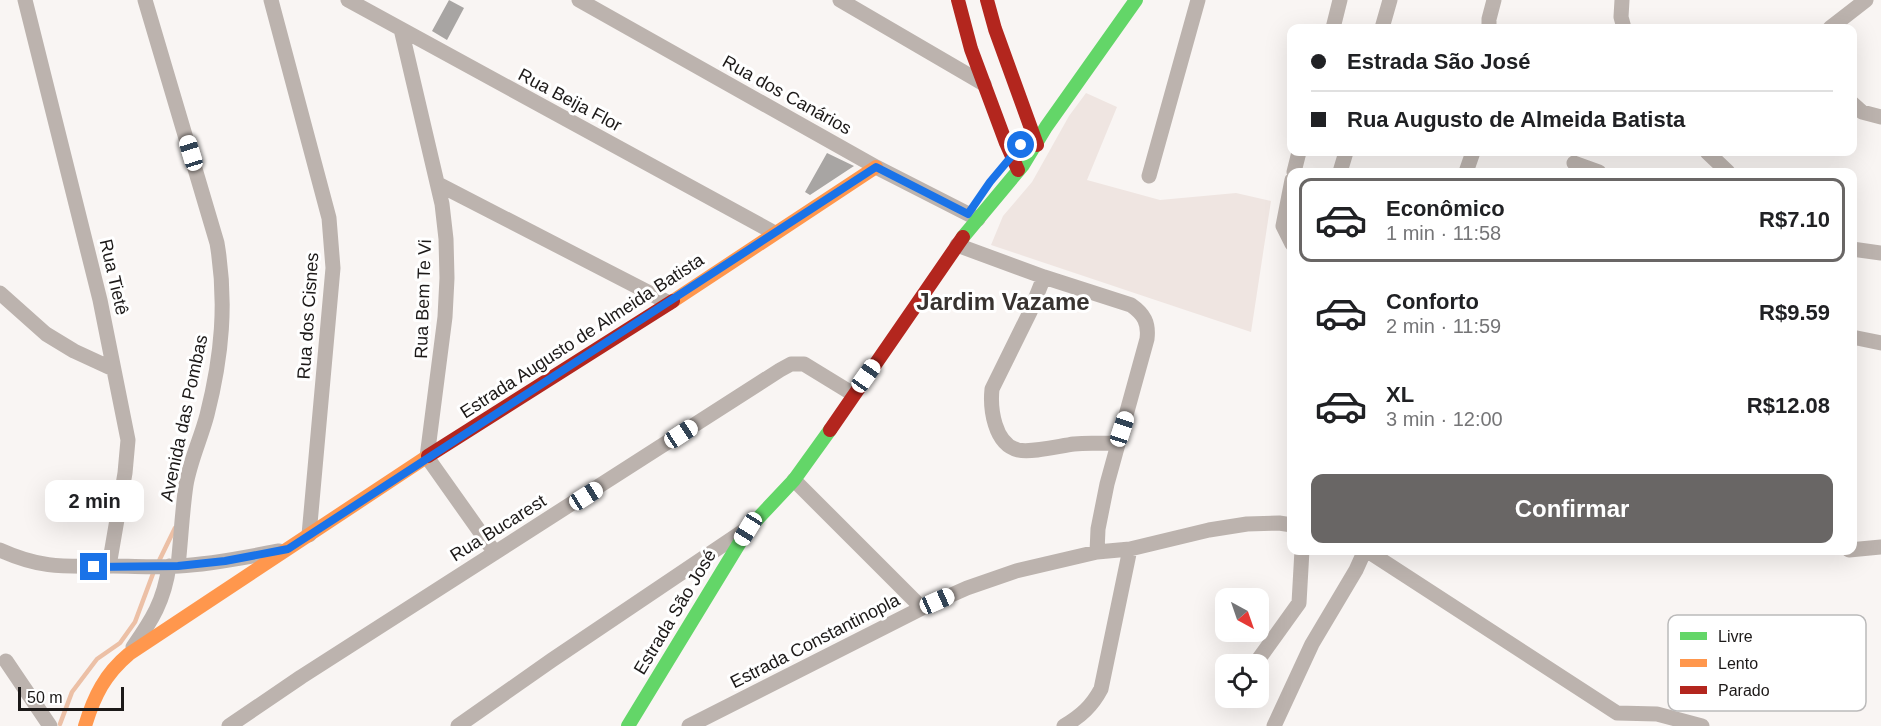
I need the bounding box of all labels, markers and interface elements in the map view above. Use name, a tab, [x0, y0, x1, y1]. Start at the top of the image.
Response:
text: Estrada São José	[1347, 49, 1530, 74]
street label: Rua dos Canários	[719, 51, 855, 139]
street label: Rua Beija Flor	[515, 64, 625, 136]
text: Rua Augusto de Almeida Batista	[1347, 107, 1685, 132]
route start	[1007, 131, 1034, 158]
car	[177, 133, 205, 173]
icon: car	[1314, 193, 1368, 247]
text: Econômico	[1386, 196, 1505, 221]
text: R$7.10	[1759, 207, 1830, 232]
text: 1 min · 11:58	[1386, 222, 1501, 244]
street label: Rua Tietê	[96, 237, 132, 317]
street label: Rua Bem Te Vi	[411, 239, 435, 359]
street label: Estrada Augusto de Almeida Batista	[457, 249, 708, 422]
street label: Rua dos Cisnes	[294, 252, 322, 380]
icon: car	[1314, 286, 1368, 340]
district label: Jardim Vazame	[916, 288, 1090, 315]
text: Conforto	[1386, 289, 1479, 314]
text: R$9.59	[1759, 300, 1830, 325]
text: 2 min · 11:59	[1386, 315, 1501, 337]
street label: Avenida das Pombas	[157, 333, 211, 503]
car	[848, 356, 884, 396]
icon: car	[1314, 379, 1368, 433]
text: XL	[1386, 382, 1414, 407]
text: R$12.08	[1747, 393, 1830, 418]
text: 3 min · 12:00	[1386, 408, 1503, 430]
car	[1108, 409, 1136, 449]
car	[661, 417, 701, 451]
button: Confirmar	[1311, 474, 1833, 543]
car	[566, 479, 606, 513]
callout: 2 min	[44, 480, 144, 522]
text: 2 min	[68, 490, 121, 512]
street label: Rua Bucarest	[446, 491, 550, 565]
car	[731, 509, 765, 549]
street label: Estrada São José	[630, 546, 720, 678]
route end	[80, 553, 107, 580]
car	[917, 585, 957, 617]
north arrow	[1215, 588, 1269, 642]
map controls	[1215, 588, 1269, 708]
street label: Estrada Constantinopla	[727, 589, 904, 692]
legend	[1668, 615, 1866, 711]
text: Livre	[1718, 628, 1753, 645]
button: locate	[1215, 654, 1269, 708]
text: Lento	[1718, 655, 1758, 672]
text: Parado	[1718, 682, 1770, 699]
scale bar	[18, 684, 124, 712]
text: 50 m	[27, 689, 63, 706]

